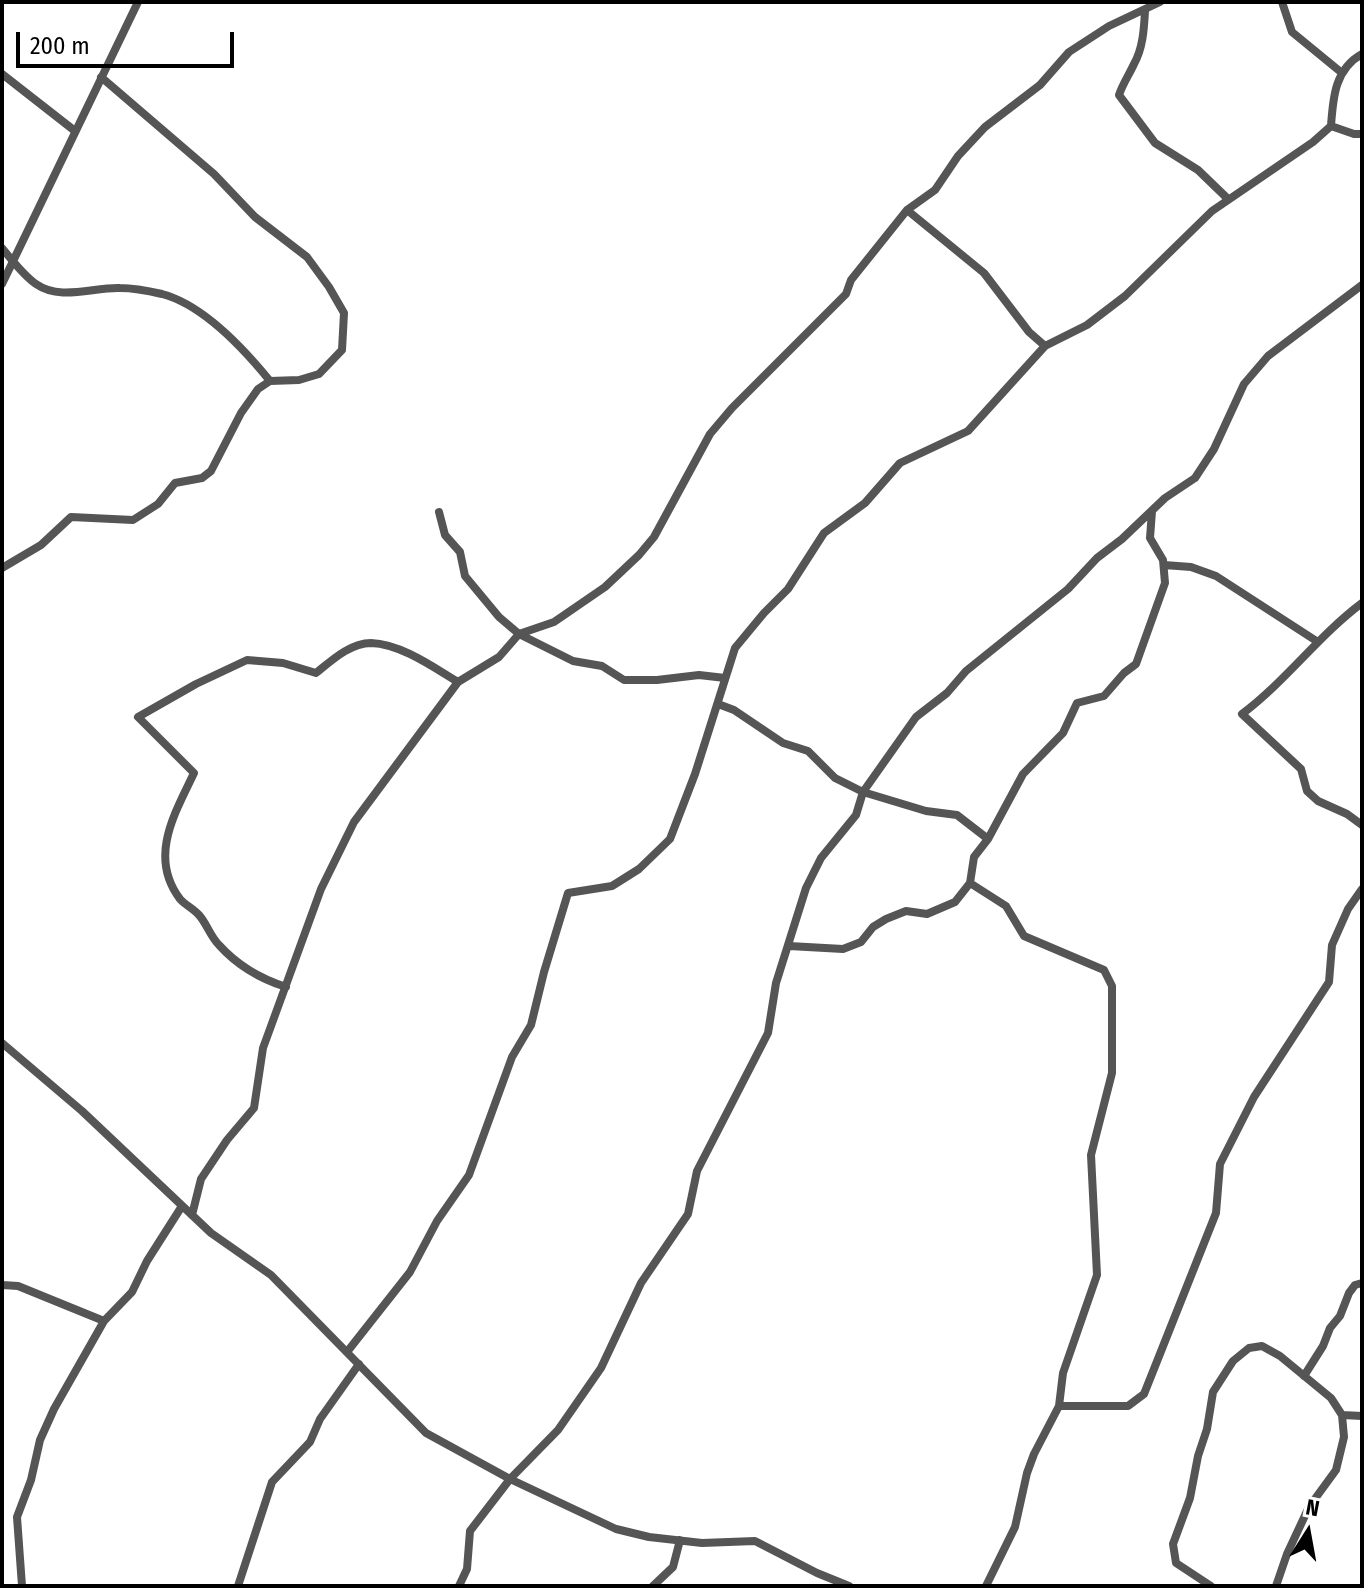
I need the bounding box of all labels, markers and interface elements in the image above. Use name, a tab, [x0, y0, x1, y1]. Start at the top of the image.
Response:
scale bar	[20, 16, 238, 66]
text: 200 m	[30, 32, 90, 60]
north arrow	[1268, 1492, 1348, 1572]
text: N	[1304, 1493, 1322, 1522]

